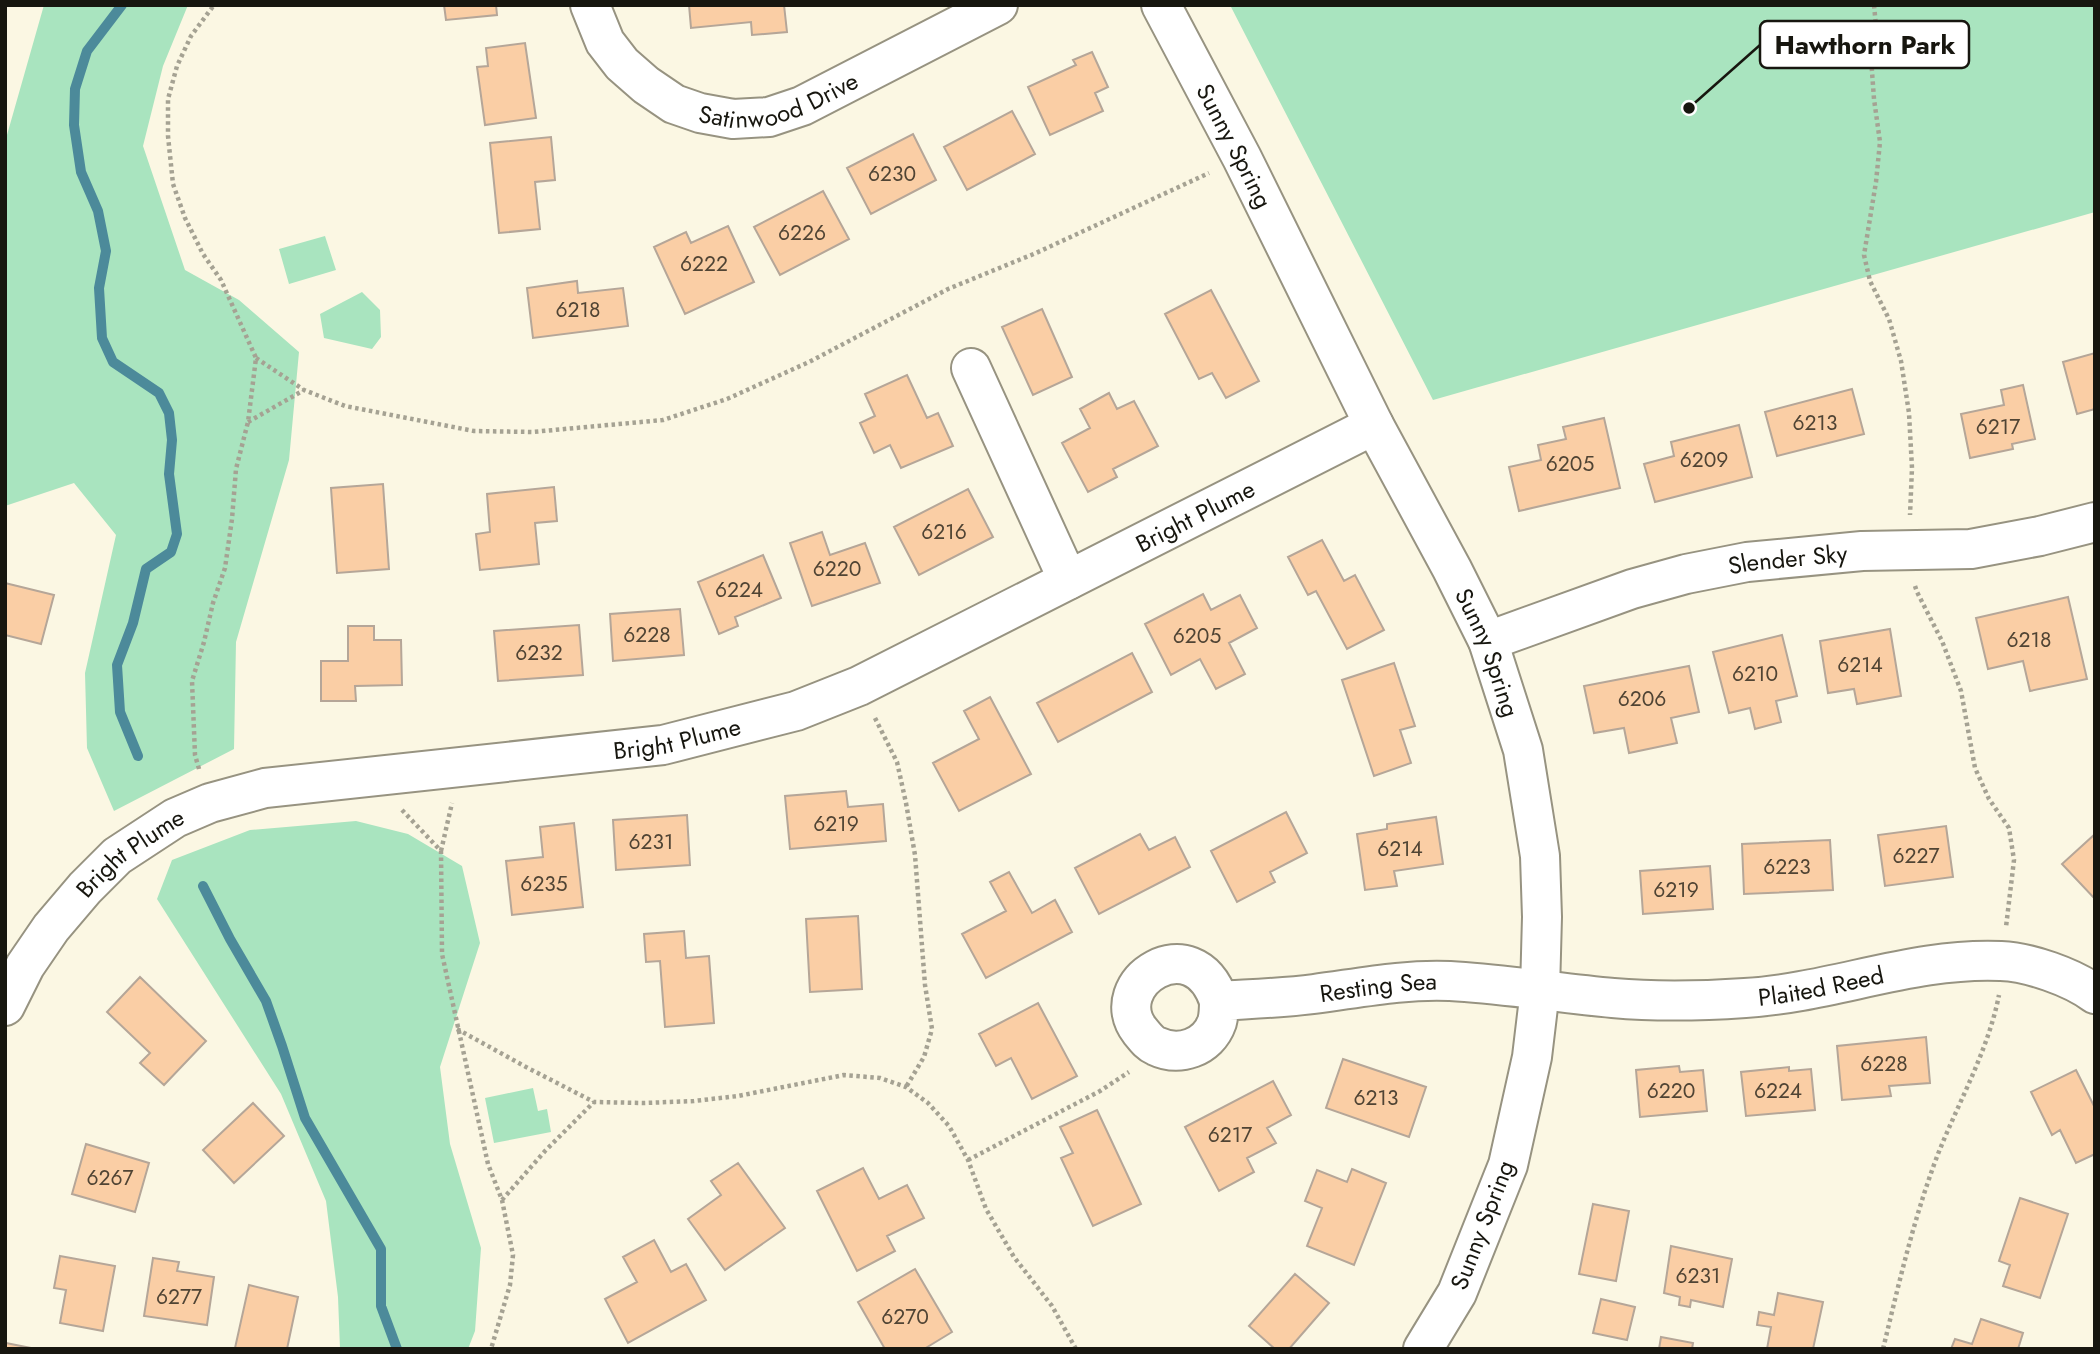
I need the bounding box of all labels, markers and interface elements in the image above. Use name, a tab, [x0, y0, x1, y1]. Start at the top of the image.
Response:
callout: Hawthorn Park	[1760, 21, 1969, 68]
text: Hawthorn Park	[1774, 26, 1956, 64]
street label: Satinwood Drive	[696, 63, 864, 137]
street label: Sunny Spring	[1188, 77, 1282, 214]
house number: 6230	[868, 159, 916, 189]
house number: 6226	[778, 218, 826, 248]
house number: 6222	[680, 249, 728, 279]
house number: 6218	[556, 295, 600, 325]
house number: 6213	[1793, 408, 1837, 438]
house number: 6217	[1976, 412, 2020, 442]
house number: 6209	[1680, 445, 1728, 475]
house number: 6205	[1546, 449, 1594, 479]
street label: Bright Plume	[1129, 471, 1261, 561]
house number: 6216	[921, 517, 967, 547]
street label: Slender Sky	[1725, 535, 1849, 583]
house number: 6220	[813, 554, 861, 584]
house number: 6224	[715, 575, 763, 605]
street label: Sunny Spring	[1447, 582, 1529, 721]
house number: 6228	[623, 620, 671, 650]
house number: 6205	[1173, 621, 1221, 651]
house number: 6218	[2007, 625, 2051, 655]
house number: 6232	[515, 638, 563, 668]
house number: 6214	[1837, 650, 1883, 680]
house number: 6210	[1732, 659, 1778, 689]
house number: 6206	[1618, 684, 1666, 714]
street label: Bright Plume	[611, 708, 744, 768]
street label: Bright Plume	[67, 799, 189, 905]
house number: 6219	[813, 809, 859, 839]
house number: 6231	[629, 827, 673, 857]
house number: 6214	[1377, 834, 1423, 864]
house number: 6227	[1892, 841, 1940, 871]
house number: 6223	[1763, 852, 1811, 882]
house number: 6235	[520, 869, 568, 899]
house number: 6219	[1653, 875, 1699, 905]
street label: Plaited Reed	[1756, 957, 1887, 1014]
street label: Resting Sea	[1317, 963, 1437, 1011]
house number: 6228	[1860, 1049, 1908, 1079]
house number: 6220	[1647, 1076, 1695, 1106]
house number: 6224	[1754, 1076, 1802, 1106]
house number: 6213	[1354, 1083, 1398, 1113]
house number: 6217	[1208, 1120, 1252, 1150]
street label: Sunny Spring	[1441, 1155, 1523, 1295]
house number: 6267	[86, 1163, 134, 1193]
house number: 6231	[1676, 1261, 1720, 1291]
house number: 6277	[156, 1282, 202, 1312]
house number: 6270	[881, 1302, 929, 1332]

